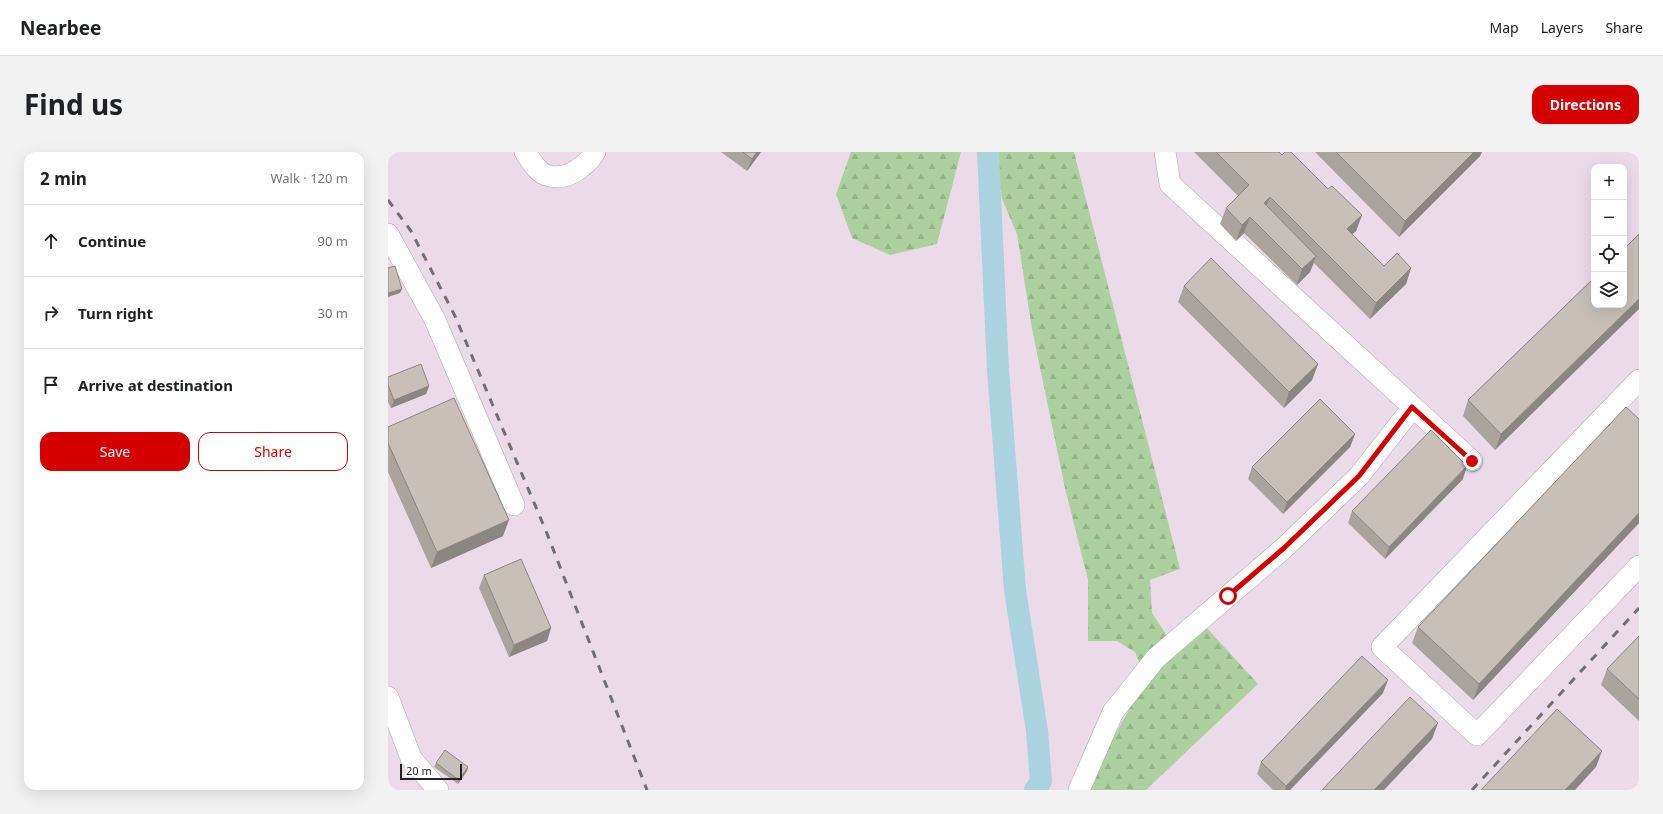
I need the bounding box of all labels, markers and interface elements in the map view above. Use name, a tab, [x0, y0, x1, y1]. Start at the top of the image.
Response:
text: Nearbee	[20, 15, 101, 41]
text: Map	[1490, 18, 1519, 37]
text: Layers	[1541, 18, 1583, 37]
text: Share	[1605, 18, 1643, 37]
text: Find us	[24, 85, 123, 123]
button: Directions	[1532, 85, 1639, 124]
map controls	[1591, 164, 1627, 308]
button: +	[1591, 164, 1627, 200]
text: 2 min	[40, 167, 87, 190]
text: Walk · 120 m	[270, 169, 348, 187]
button: −	[1591, 200, 1627, 236]
icon: ahead	[40, 230, 62, 252]
text: Continue	[78, 231, 146, 251]
text: 90 m	[318, 232, 348, 250]
button: locate	[1591, 236, 1627, 272]
button: layers	[1591, 272, 1627, 308]
icon: right	[40, 302, 62, 324]
text: Turn right	[78, 303, 153, 323]
text: 30 m	[318, 304, 348, 322]
icon: arrive	[40, 374, 62, 396]
text: Arrive at destination	[78, 375, 233, 395]
button: Save	[40, 432, 190, 471]
button: Share	[198, 432, 348, 471]
route end	[1463, 452, 1481, 470]
route start	[1219, 587, 1237, 605]
scale bar	[400, 762, 462, 781]
text: 20 m	[406, 763, 432, 778]

